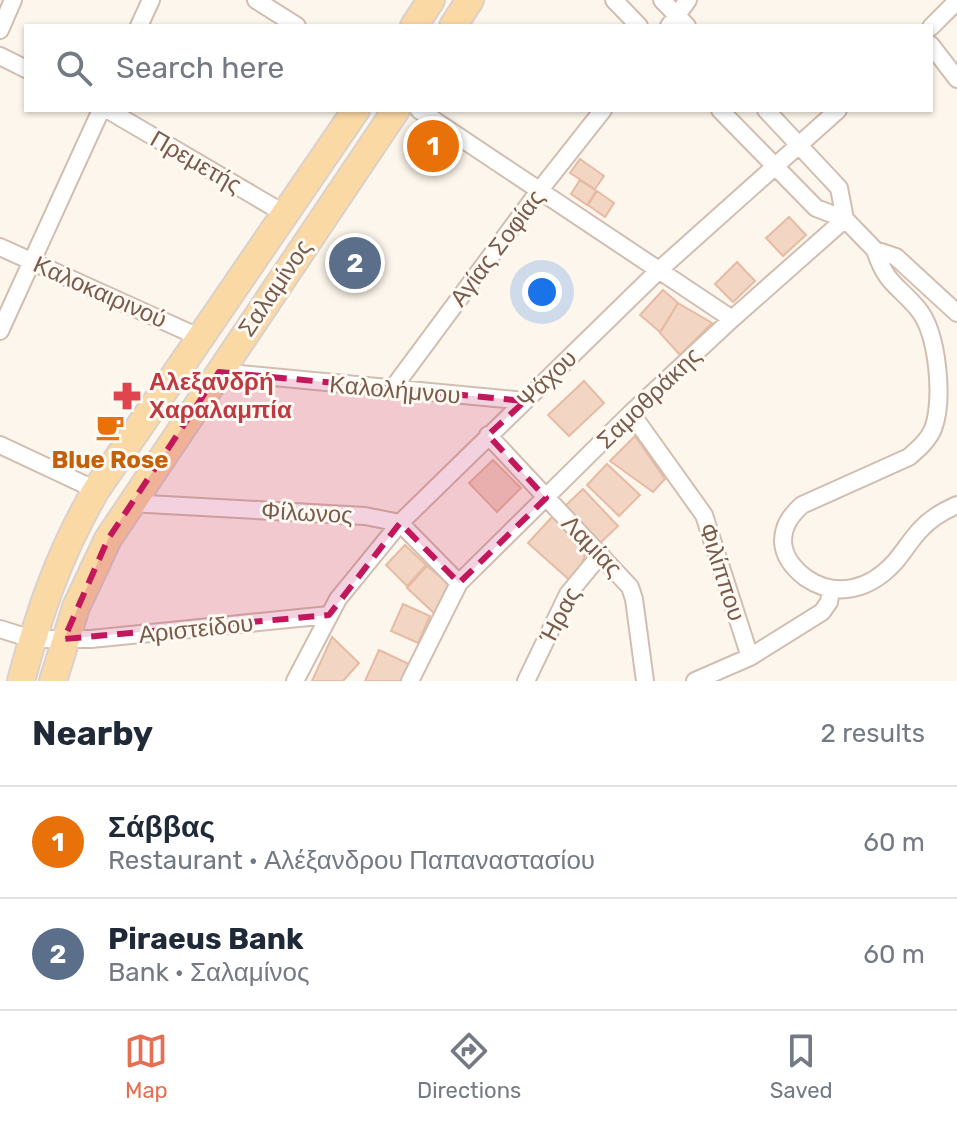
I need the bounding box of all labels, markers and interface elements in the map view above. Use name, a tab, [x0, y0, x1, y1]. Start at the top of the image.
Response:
search box	[24, 24, 933, 112]
icon: search	[52, 46, 96, 90]
text: Search here	[116, 50, 284, 86]
pin: 1	[407, 116, 459, 176]
street label: Πρεμετής	[145, 125, 247, 199]
street label: Αγίας Σοφίας	[444, 184, 550, 312]
pin: 2	[329, 233, 381, 293]
street label: Σαλαμίνος	[233, 234, 317, 342]
street label: Καλοκαιρινού	[29, 250, 171, 334]
your location	[522, 272, 562, 312]
street label: Σαμοθράκης	[591, 341, 707, 455]
street label: Ψάχου	[512, 344, 582, 414]
place label: Αλεξανδρή Χαραλαμπία	[149, 368, 292, 424]
street label: Καλολήμνου	[328, 370, 462, 410]
pharmacy icon: Αλεξανδρή Χαραλαμπία	[112, 381, 142, 411]
cafe icon: Blue Rose	[95, 412, 125, 442]
place label: Blue Rose	[51, 446, 169, 474]
street label: Φίλωνος	[260, 497, 354, 529]
street label: Λαμίας	[556, 509, 628, 583]
street label: Φιλίππου	[693, 520, 751, 624]
street label: Ήρας	[533, 582, 586, 649]
street label: Αριστείδου	[137, 609, 255, 649]
text: Nearby	[32, 713, 153, 754]
text: 2 results	[821, 718, 925, 749]
text: Σάββας	[108, 809, 215, 845]
text: 1	[52, 827, 64, 858]
text: 60 m	[863, 827, 925, 858]
text: Restaurant · Αλέξανδρου Παπαναστασίου	[108, 845, 595, 876]
text: Piraeus Bank	[108, 921, 304, 957]
text: 2	[50, 939, 66, 970]
text: 60 m	[863, 939, 925, 970]
text: Bank · Σαλαμίνος	[108, 957, 309, 988]
tab: Map	[124, 1029, 168, 1104]
tab: Directions	[417, 1029, 521, 1104]
tab: Saved	[770, 1029, 833, 1104]

